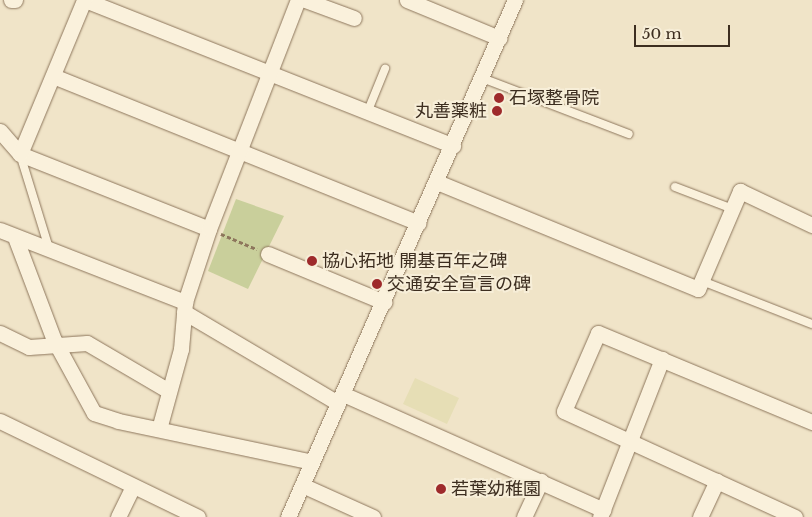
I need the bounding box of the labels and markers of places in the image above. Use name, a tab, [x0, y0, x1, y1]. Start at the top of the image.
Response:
place label: 石塚整骨院	[509, 87, 599, 109]
marker: 石塚整骨院	[493, 92, 505, 104]
place label: 丸善薬粧	[415, 100, 487, 122]
marker: 丸善薬粧	[491, 105, 503, 117]
place label: 協心拓地 開基百年之碑	[322, 250, 507, 272]
marker: 協心拓地 開基百年之碑	[306, 255, 318, 267]
place label: 交通安全宣言の碑	[387, 273, 531, 295]
marker: 交通安全宣言の碑	[371, 278, 383, 290]
place label: 若葉幼稚園	[451, 478, 541, 500]
marker: 若葉幼稚園	[435, 483, 447, 495]

